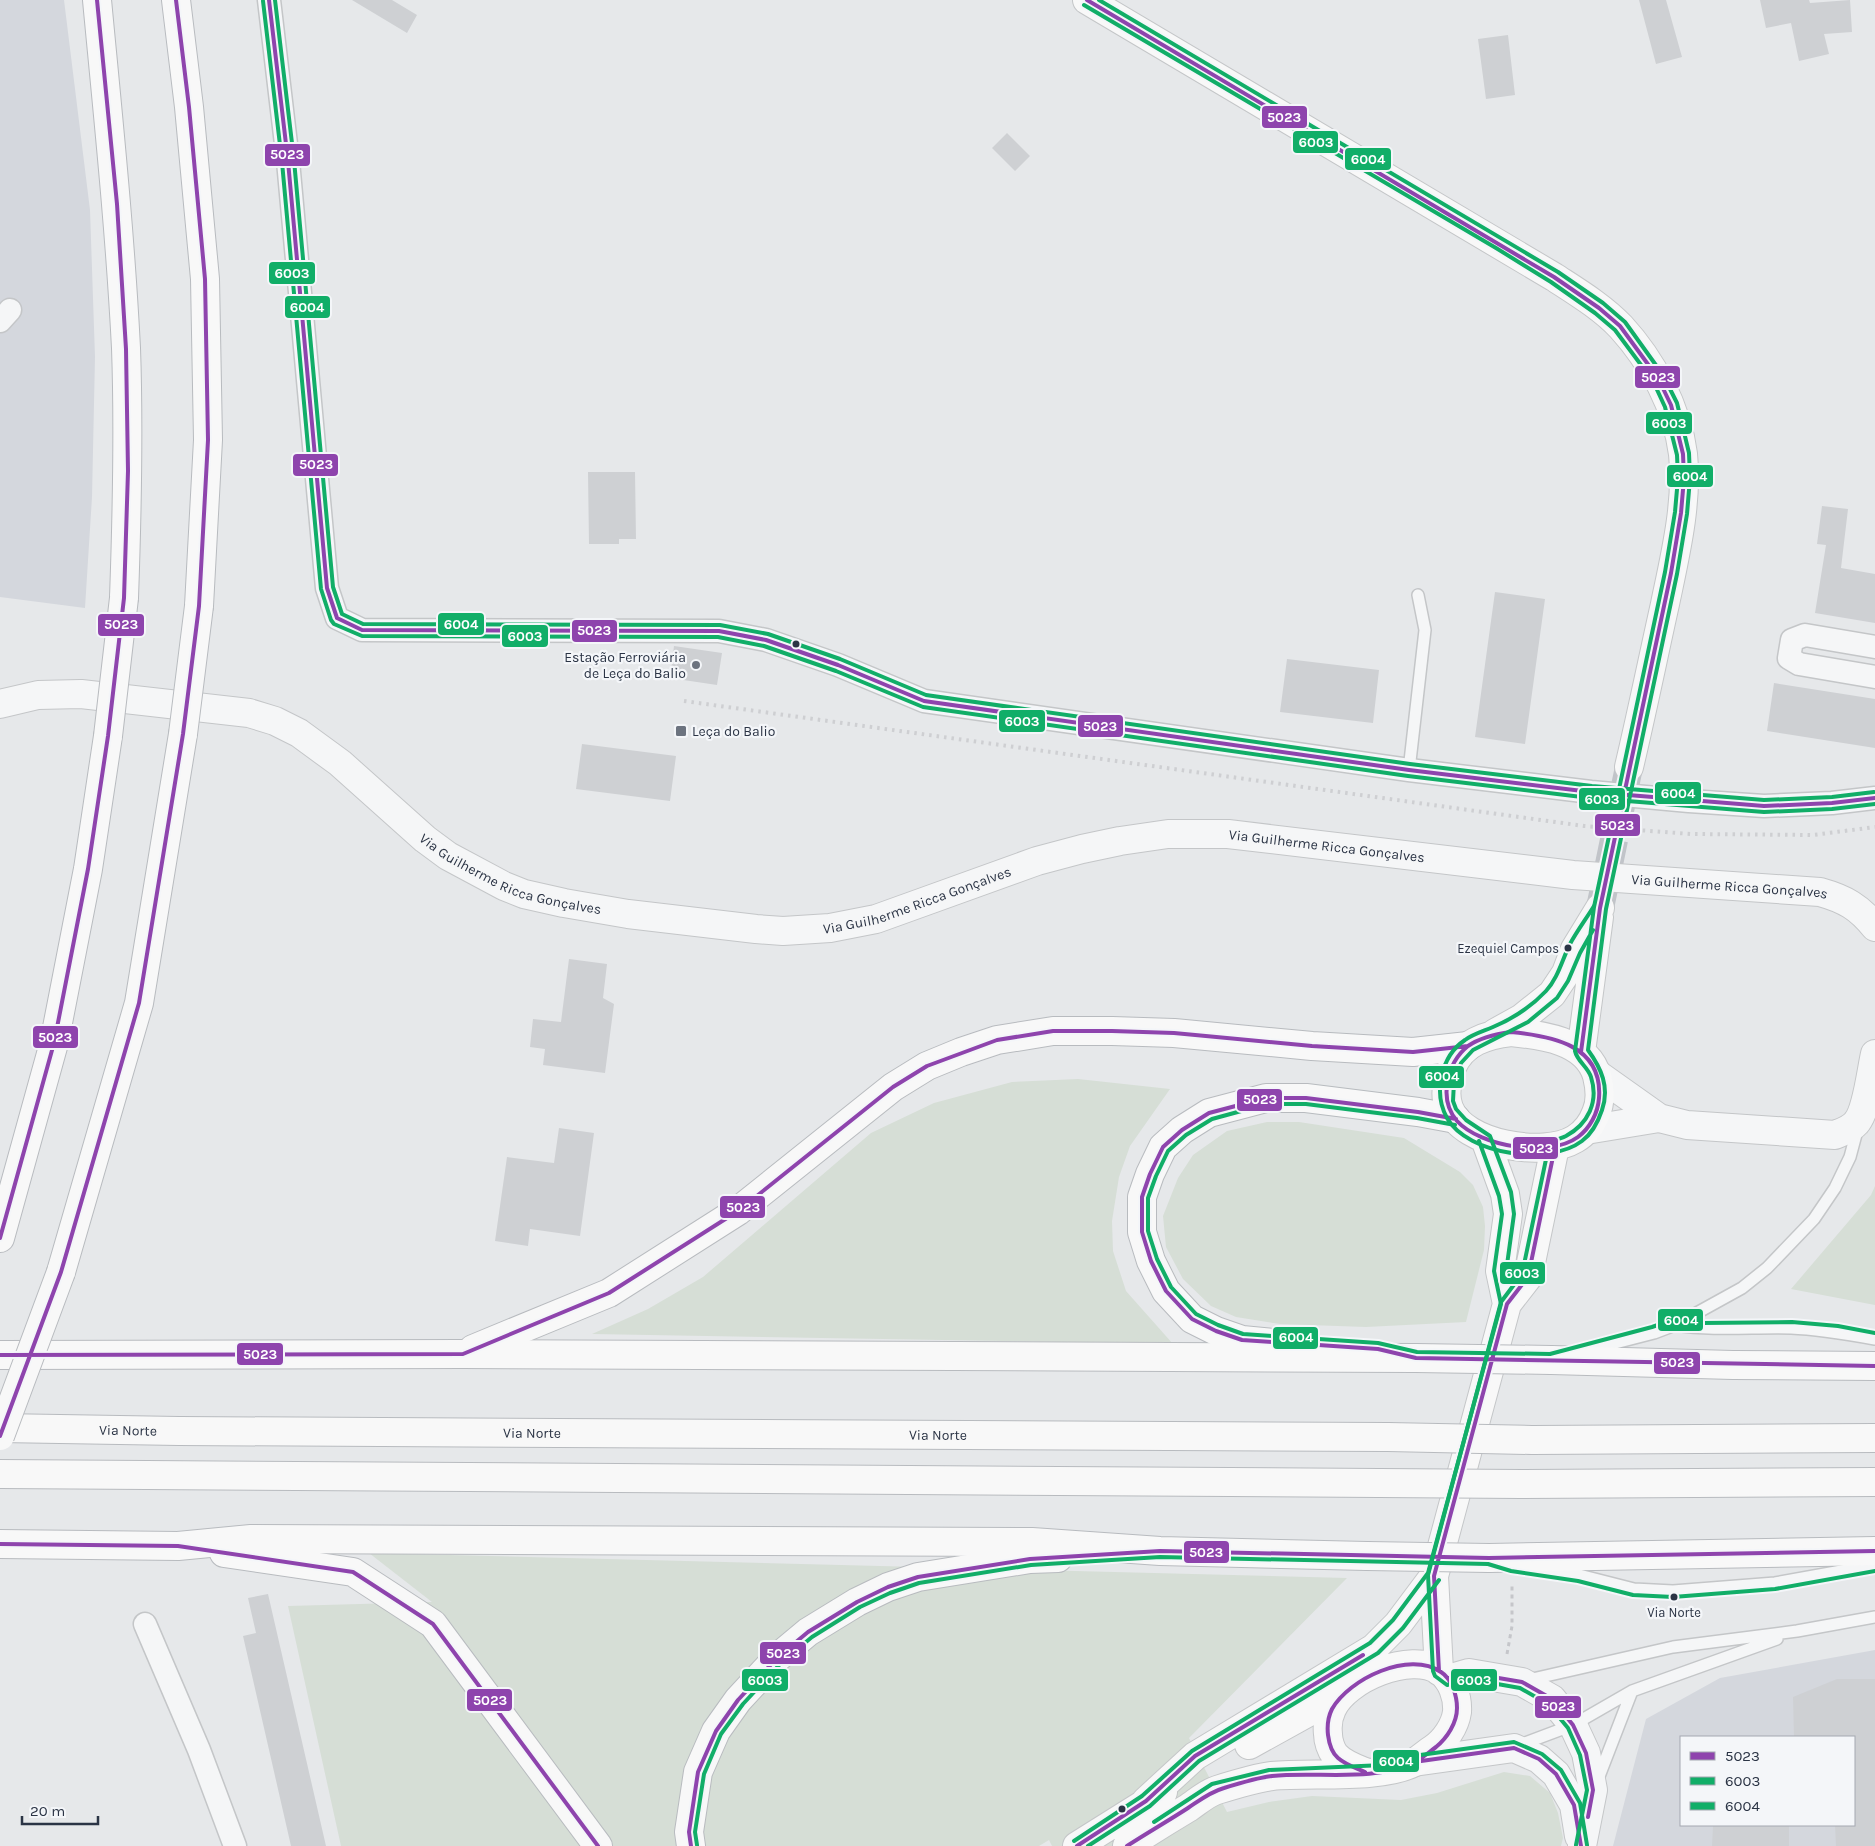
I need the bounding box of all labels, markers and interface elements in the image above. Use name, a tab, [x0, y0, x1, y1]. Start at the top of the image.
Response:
line badge: 5023	[1261, 105, 1308, 129]
text: 5023	[1267, 109, 1301, 126]
line badge: 6003	[1292, 130, 1339, 154]
text: 6003	[1299, 134, 1333, 151]
line badge: 5023	[264, 143, 311, 167]
text: 5023	[270, 146, 304, 163]
line badge: 6004	[1344, 147, 1392, 171]
text: 6004	[1351, 151, 1386, 168]
line badge: 6003	[268, 261, 316, 285]
text: 6003	[275, 265, 309, 282]
line badge: 6004	[284, 295, 331, 319]
text: 6004	[290, 299, 325, 316]
line badge: 5023	[1634, 365, 1681, 389]
text: 5023	[1641, 369, 1675, 386]
line badge: 6003	[1645, 411, 1693, 435]
text: 6003	[1652, 415, 1686, 432]
line badge: 5023	[292, 453, 339, 477]
text: 5023	[299, 456, 333, 473]
line badge: 6004	[1666, 464, 1714, 488]
text: 6004	[1673, 468, 1708, 485]
line badge: 6004	[437, 612, 485, 636]
line badge: 5023	[97, 613, 145, 637]
text: 5023	[104, 616, 138, 633]
text: 6004	[444, 616, 479, 633]
line badge: 5023	[571, 619, 618, 643]
text: 5023	[577, 622, 611, 639]
line badge: 6003	[501, 624, 549, 648]
text: 6003	[508, 628, 542, 645]
unlabelled marker	[791, 639, 801, 649]
place label: Estação Ferroviária de Leça do Balio	[564, 649, 686, 682]
marker: Estação Ferroviária de Leça do Balio	[690, 659, 702, 671]
line badge: 6003	[998, 709, 1046, 733]
text: 6003	[1005, 713, 1039, 730]
line badge: 5023	[1077, 714, 1124, 738]
text: 5023	[1083, 718, 1117, 735]
place label: Leça do Balio	[692, 723, 775, 740]
marker: Leça do Balio	[674, 724, 688, 738]
line badge: 6004	[1654, 781, 1702, 805]
text: 6004	[1661, 785, 1696, 802]
line badge: 6003	[1578, 787, 1626, 811]
text: 6003	[1585, 791, 1619, 808]
line badge: 5023	[1594, 813, 1641, 837]
text: 5023	[1600, 817, 1634, 834]
street label: Via Guilherme Ricca Gonçalves	[1228, 826, 1426, 866]
street label: Via Guilherme Ricca Gonçalves	[416, 830, 603, 918]
street label: Via Guilherme Ricca Gonçalves	[822, 863, 1013, 937]
street label: Via Guilherme Ricca Gonçalves	[1631, 871, 1830, 902]
place label: Ezequiel Campos	[1457, 941, 1559, 957]
marker: Ezequiel Campos	[1563, 943, 1573, 953]
line badge: 5023	[32, 1025, 79, 1049]
text: 5023	[38, 1029, 72, 1046]
line badge: 6004	[1418, 1065, 1465, 1089]
text: 6004	[1425, 1068, 1460, 1085]
line badge: 5023	[1236, 1088, 1283, 1112]
text: 5023	[1243, 1091, 1277, 1108]
line badge: 5023	[1512, 1136, 1559, 1160]
text: 5023	[1519, 1140, 1553, 1157]
line badge: 5023	[719, 1195, 766, 1219]
text: 5023	[726, 1199, 760, 1216]
line badge: 6003	[1499, 1261, 1546, 1285]
text: 6003	[1505, 1265, 1539, 1282]
line badge: 6004	[1657, 1308, 1704, 1332]
text: 6004	[1664, 1312, 1699, 1329]
line badge: 6004	[1272, 1326, 1319, 1350]
text: 6004	[1279, 1329, 1314, 1346]
line badge: 5023	[236, 1342, 284, 1366]
text: 5023	[243, 1346, 277, 1363]
line badge: 5023	[1653, 1351, 1701, 1375]
text: 5023	[1660, 1354, 1694, 1371]
street label: Via Norte	[99, 1421, 157, 1439]
street label: Via Norte	[503, 1424, 561, 1441]
street label: Via Norte	[909, 1426, 967, 1443]
line badge: 5023	[1183, 1540, 1230, 1564]
text: 5023	[1189, 1544, 1223, 1561]
marker: Via Norte	[1669, 1592, 1679, 1602]
place label: Via Norte	[1647, 1605, 1701, 1620]
line badge: 5023	[759, 1641, 807, 1665]
text: 5023	[766, 1645, 800, 1662]
line badge: 6003	[741, 1668, 789, 1692]
line badge: 6003	[1450, 1668, 1498, 1692]
text: 6003	[748, 1672, 782, 1689]
text: 6003	[1457, 1672, 1491, 1689]
line badge: 5023	[466, 1688, 513, 1712]
text: 5023	[473, 1692, 507, 1709]
line badge: 5023	[1534, 1695, 1582, 1719]
text: 5023	[1541, 1698, 1575, 1715]
legend	[1680, 1736, 1855, 1826]
text: 5023	[1725, 1747, 1760, 1765]
line badge: 6004	[1372, 1749, 1420, 1773]
text: 6004	[1379, 1753, 1414, 1770]
text: 6003	[1725, 1772, 1760, 1790]
scale bar	[22, 1794, 99, 1826]
text: 6004	[1725, 1797, 1760, 1815]
text: 20 m	[30, 1802, 65, 1820]
unlabelled marker	[1117, 1804, 1127, 1814]

